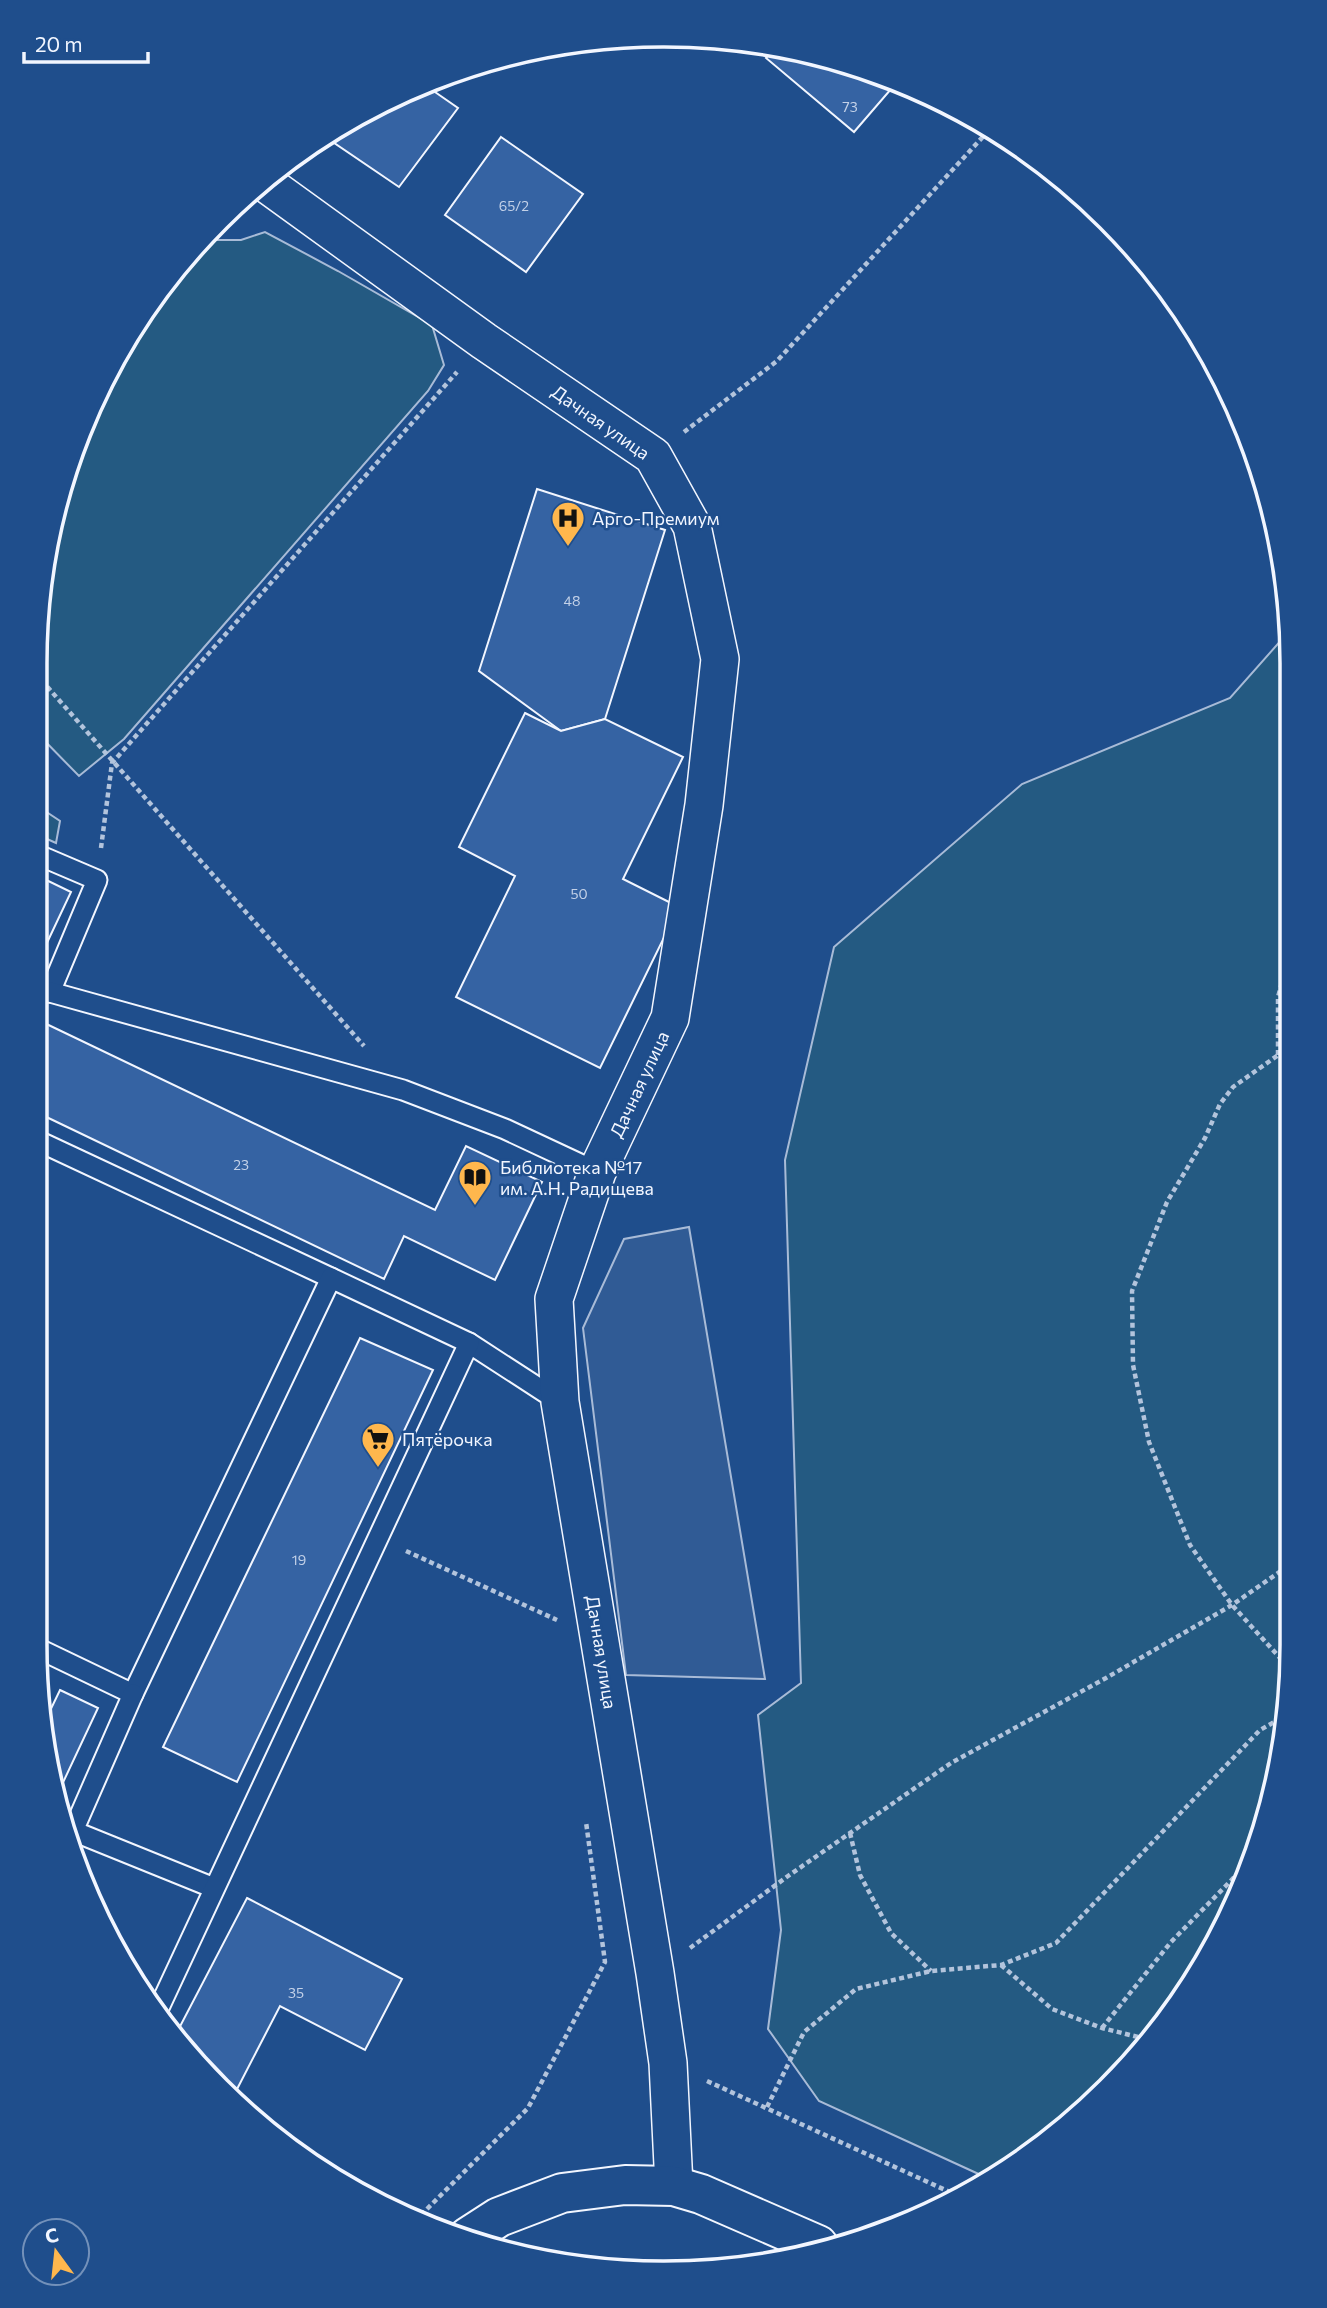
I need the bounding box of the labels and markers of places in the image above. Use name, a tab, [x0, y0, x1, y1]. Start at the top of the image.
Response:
hospital icon: Арго-Премиум	[549, 499, 587, 548]
place label: Арго-Премиум	[592, 507, 720, 529]
place label: Библиотека №17 им. А.Н. Радищева	[500, 1156, 654, 1199]
library icon: Библиотека №17 им. А.Н. Радищева	[456, 1158, 494, 1207]
supermarket icon: Пятёрочка	[359, 1420, 397, 1469]
place label: Пятёрочка	[402, 1428, 493, 1450]

